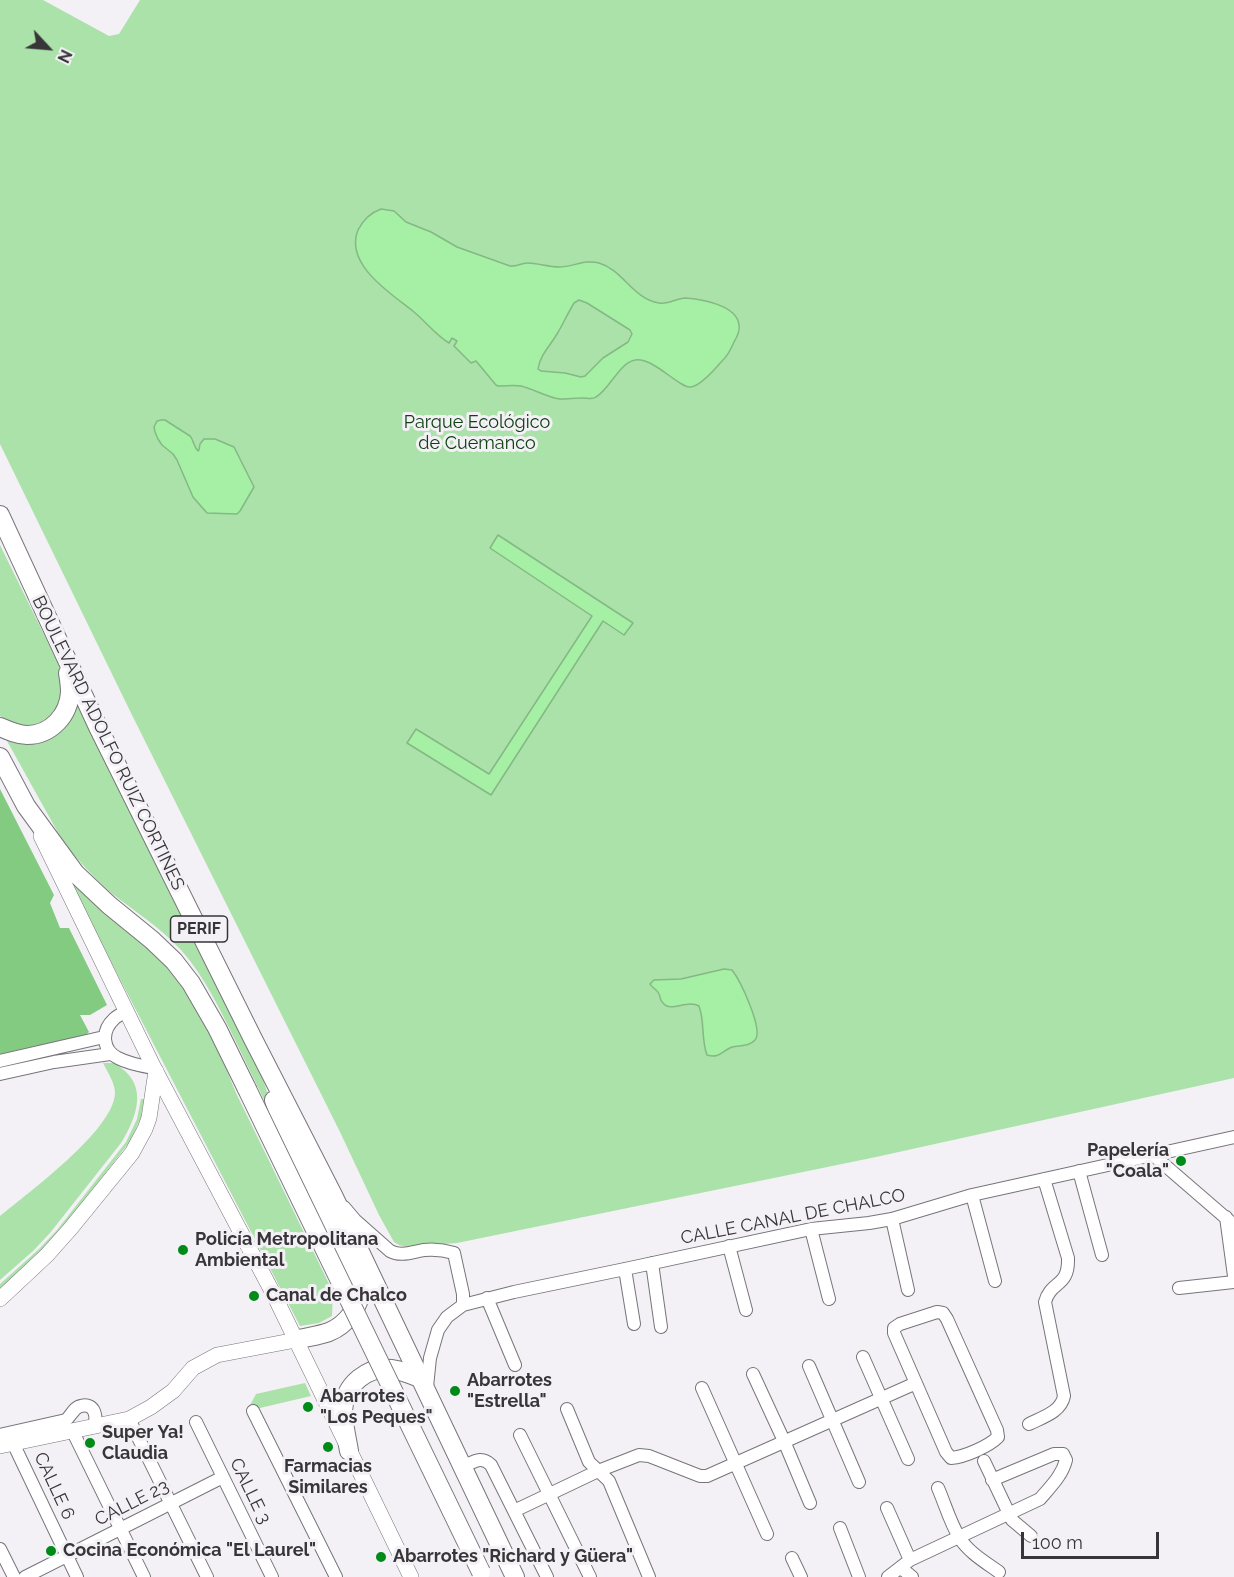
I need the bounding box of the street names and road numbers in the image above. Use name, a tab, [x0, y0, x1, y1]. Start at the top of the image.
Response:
street label: BOULEVARD ADOLFO RUIZ CORTINES	[27, 592, 189, 894]
road number: PERIF	[170, 916, 228, 942]
street label: CALLE CANAL DE CHALCO	[679, 1185, 907, 1249]
street label: CALLE 6	[29, 1449, 79, 1523]
street label: CALLE 3	[225, 1455, 275, 1527]
street label: CALLE 23	[92, 1475, 172, 1531]

